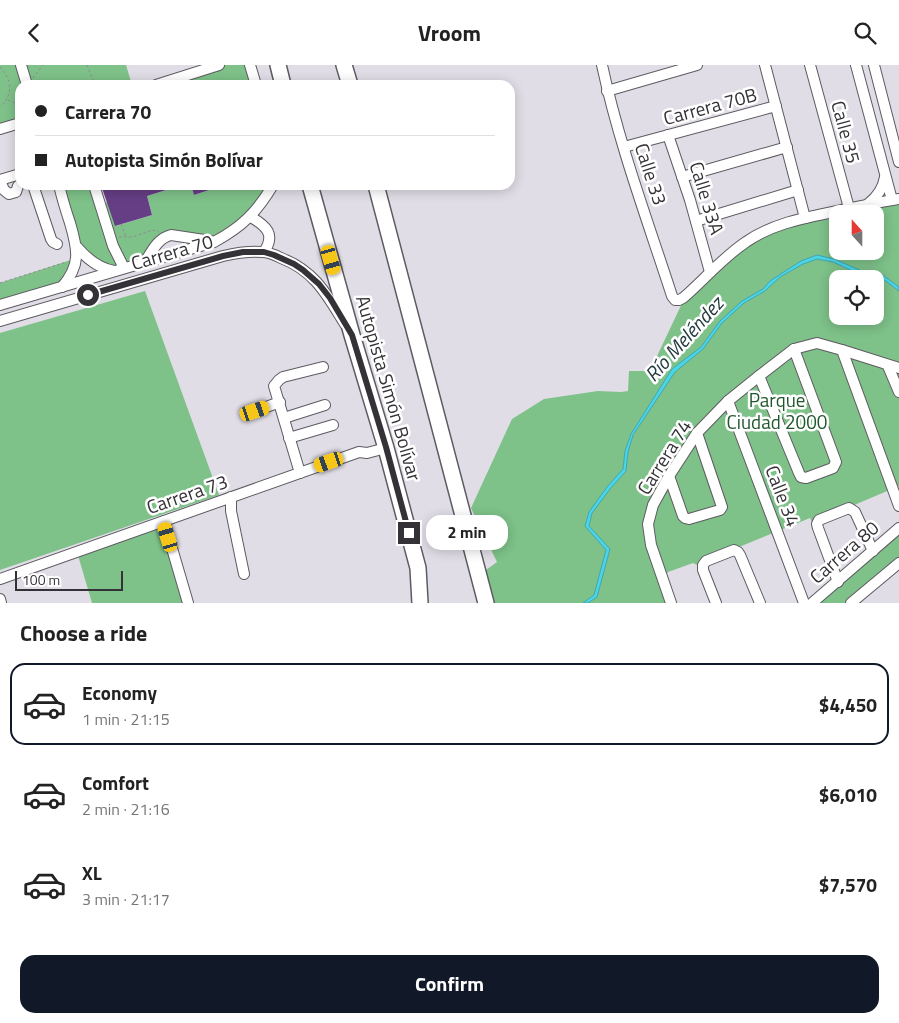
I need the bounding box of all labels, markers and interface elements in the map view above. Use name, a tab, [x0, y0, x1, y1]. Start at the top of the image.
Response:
text: Vroom	[418, 16, 481, 50]
icon: back	[20, 19, 48, 47]
icon: search	[851, 19, 879, 47]
street label: Carrera 70B	[660, 79, 760, 132]
text: Carrera 70	[65, 97, 151, 126]
street label: Calle 35	[824, 97, 869, 166]
street label: Calle 33	[628, 139, 675, 209]
text: Autopista Simón Bolívar	[65, 145, 263, 174]
street label: Calle 33A	[683, 158, 732, 238]
north arrow	[829, 205, 884, 260]
map controls	[829, 205, 884, 325]
street label: Carrera 70	[128, 226, 216, 277]
car	[319, 244, 342, 276]
button: locate	[829, 270, 884, 325]
route start	[77, 284, 99, 306]
water label: Río Meléndez	[637, 288, 732, 388]
street label: Autopista Simón Bolívar	[349, 292, 430, 484]
park label: Parque Ciudad 2000	[727, 385, 827, 436]
car	[238, 399, 271, 423]
street label: Carrera 74	[629, 413, 698, 500]
car	[312, 450, 345, 474]
street label: Calle 34	[759, 461, 808, 531]
street label: Carrera 73	[142, 466, 231, 521]
street label: Carrera 80	[802, 513, 885, 590]
callout: 2 min	[426, 515, 509, 551]
car	[156, 520, 179, 554]
text: 2 min	[448, 520, 486, 544]
route end	[398, 522, 420, 544]
scale bar	[15, 568, 122, 591]
text: 100 m	[22, 569, 60, 590]
text: Choose a ride	[20, 616, 147, 650]
text: Economy	[82, 678, 157, 707]
icon: car	[22, 682, 67, 727]
text: $4,450	[819, 690, 877, 719]
text: 1 min · 21:15	[82, 707, 170, 731]
text: Comfort	[82, 768, 149, 797]
icon: car	[22, 772, 67, 817]
text: $6,010	[819, 780, 877, 809]
text: 2 min · 21:16	[82, 797, 170, 821]
text: XL	[82, 858, 102, 887]
icon: car	[22, 862, 67, 907]
text: $7,570	[819, 870, 877, 899]
text: 3 min · 21:17	[82, 887, 170, 911]
button: Confirm	[20, 955, 879, 1013]

